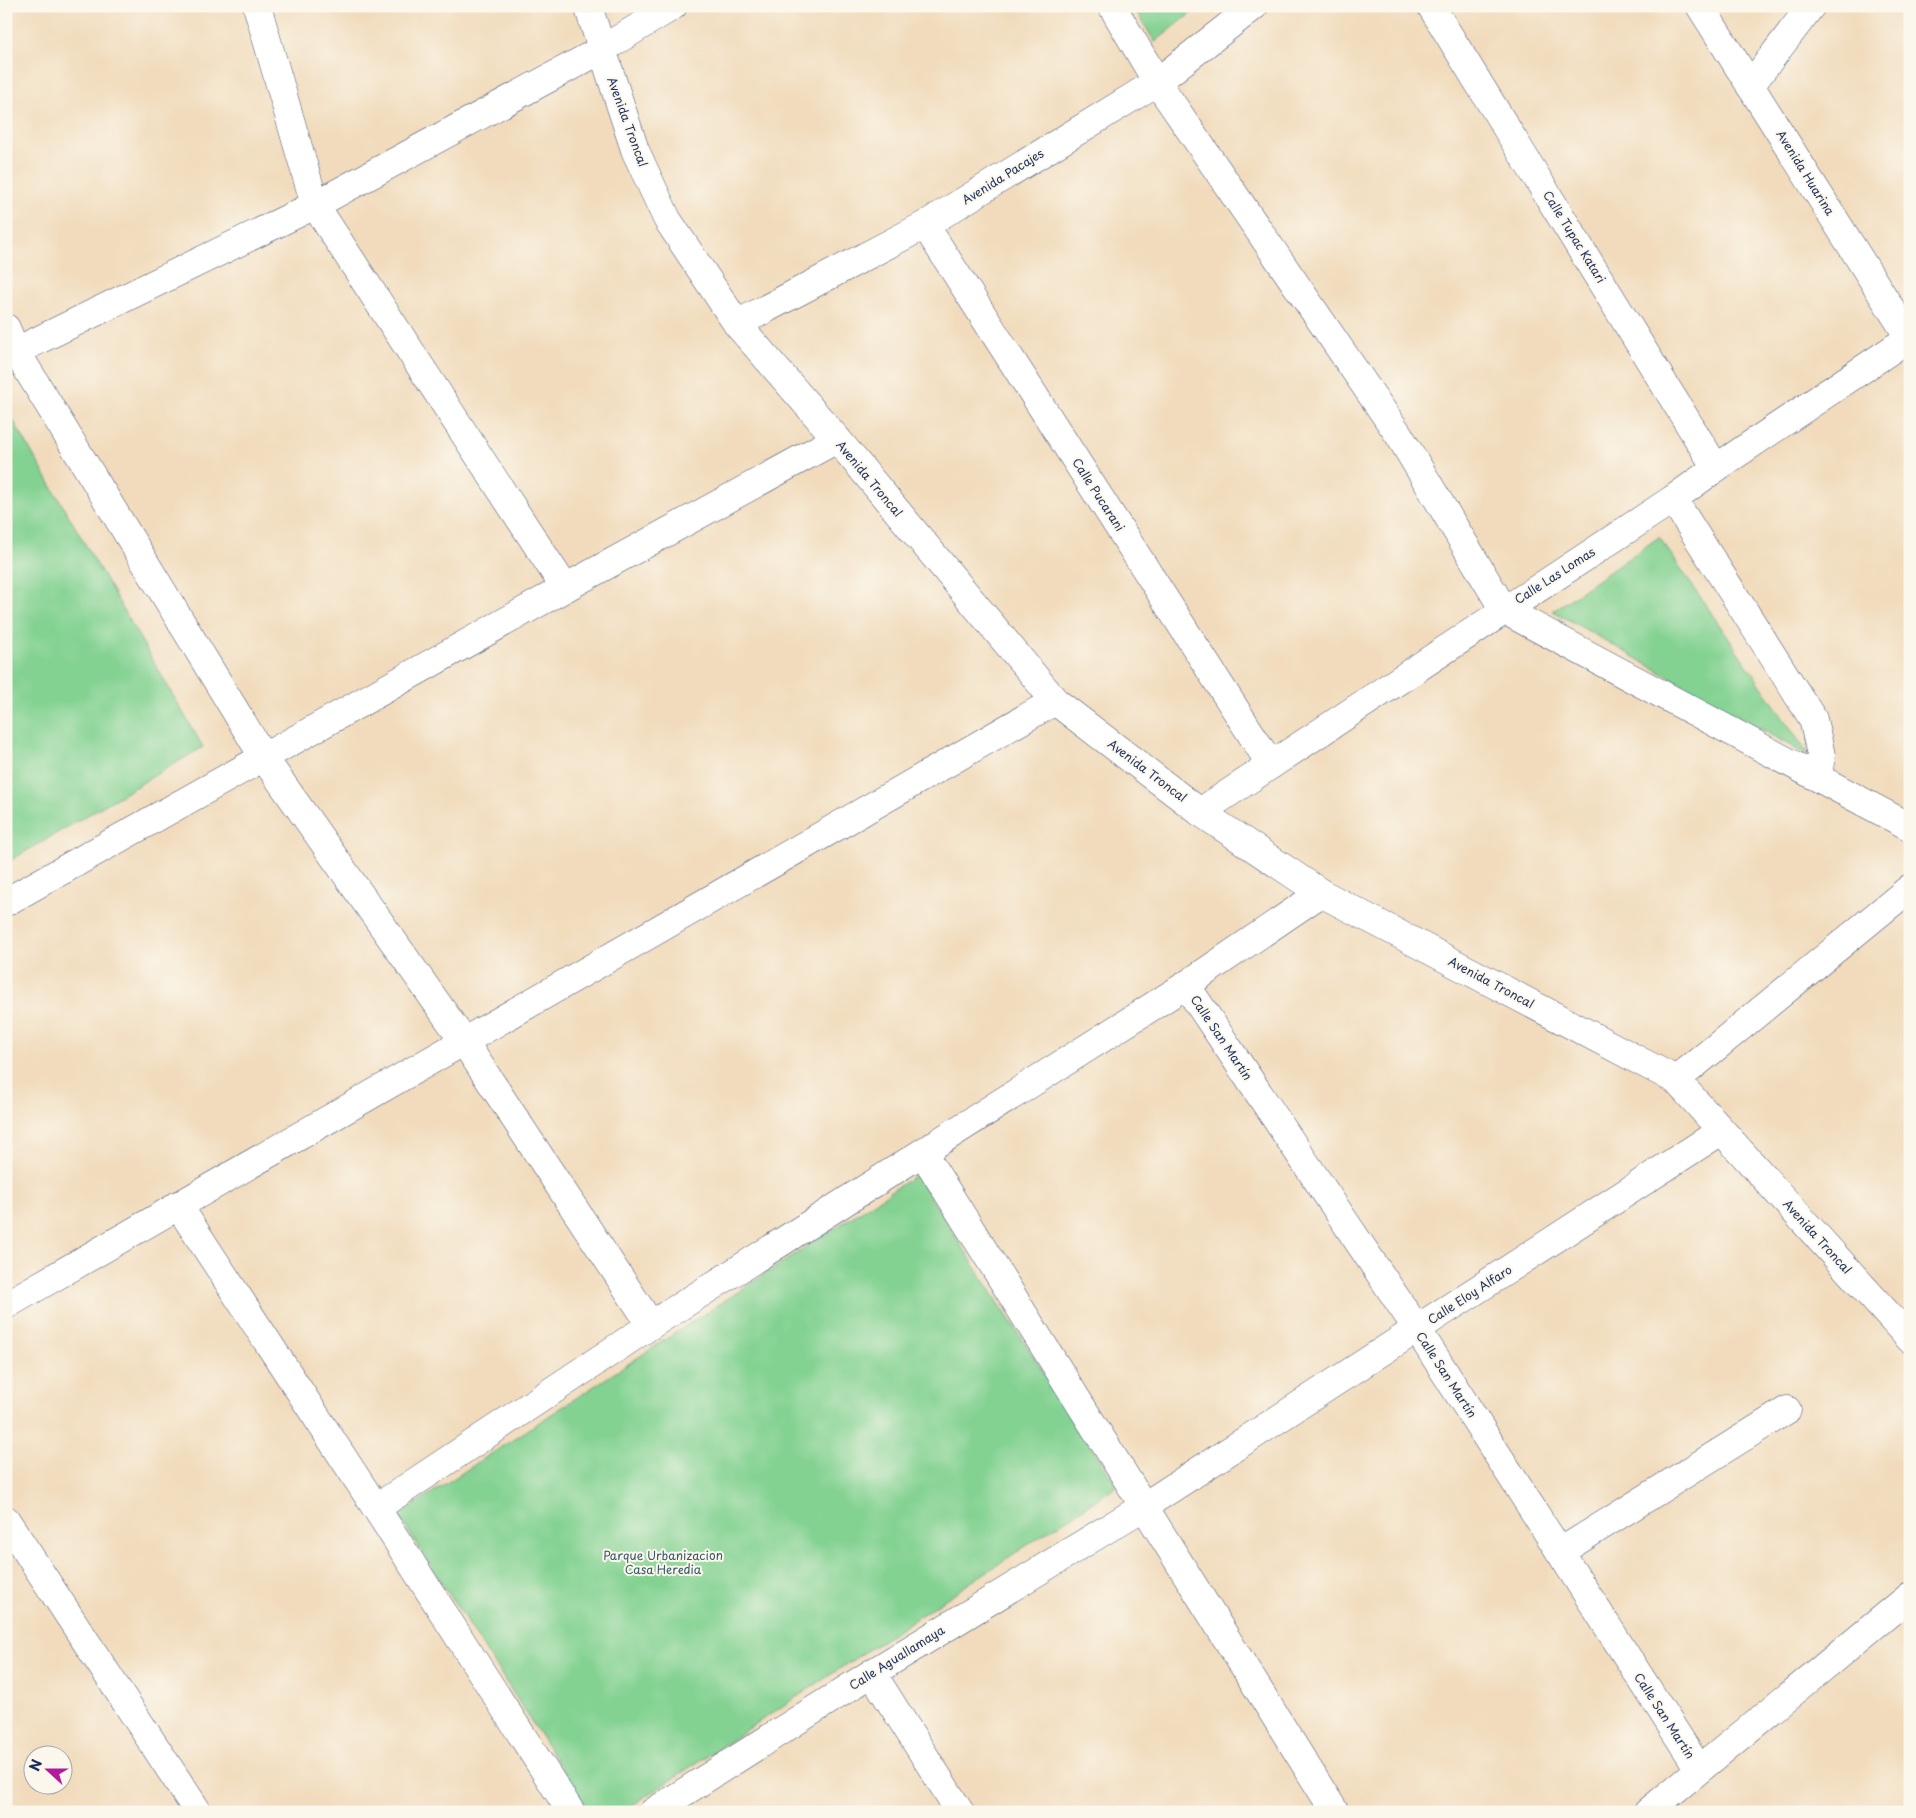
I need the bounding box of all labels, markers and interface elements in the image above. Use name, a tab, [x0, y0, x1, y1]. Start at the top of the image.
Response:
street label: Avenida Troncal	[603, 74, 653, 169]
street label: Avenida Huarina	[1772, 126, 1840, 219]
street label: Avenida Pacajes	[958, 144, 1047, 208]
street label: Calle Tupac Katari	[1539, 187, 1611, 286]
street label: Avenida Troncal	[832, 436, 907, 520]
street label: Calle Pucarani	[1068, 454, 1129, 535]
street label: Calle Las Lomas	[1511, 542, 1599, 608]
street label: Avenida Troncal	[1104, 735, 1191, 806]
street label: Avenida Troncal	[1445, 952, 1537, 1012]
street label: Calle San Martín	[1187, 991, 1257, 1084]
street label: Avenida Troncal	[1779, 1195, 1856, 1278]
street label: Calle Eloy Alfaro	[1424, 1260, 1515, 1328]
street label: Calle San Martín	[1412, 1328, 1481, 1421]
park label: Parque Urbanizacion Casa Heredia	[603, 1546, 723, 1578]
street label: Calle Aguallamaya	[845, 1620, 948, 1694]
street label: Calle San Martín	[1630, 1669, 1699, 1762]
north arrow	[22, 1746, 72, 1796]
text: N	[24, 1756, 47, 1774]

